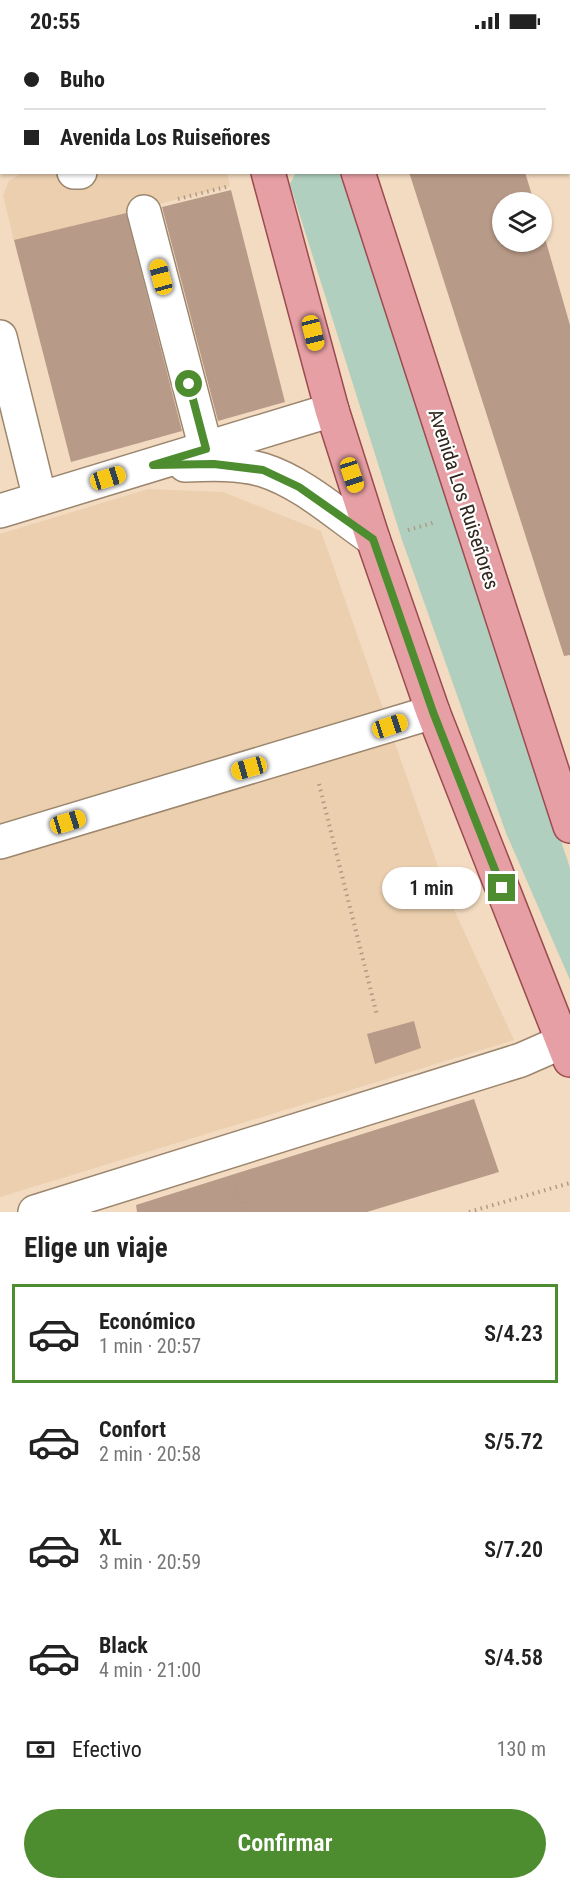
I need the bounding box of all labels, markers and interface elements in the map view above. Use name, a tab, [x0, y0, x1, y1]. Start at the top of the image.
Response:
text: 20:55	[30, 9, 81, 34]
text: Buho	[60, 67, 105, 92]
text: Avenida Los Ruiseñores	[60, 125, 271, 150]
map controls	[492, 192, 552, 252]
button: layers	[492, 192, 552, 252]
car	[148, 257, 174, 297]
car	[300, 313, 326, 353]
route start	[175, 370, 202, 397]
street label: Avenida Los Ruiseñores	[424, 406, 504, 592]
car	[338, 455, 366, 495]
car	[88, 464, 128, 492]
car	[370, 712, 410, 740]
car	[229, 754, 269, 782]
car	[48, 808, 88, 836]
callout: 1 min	[382, 867, 481, 909]
route end	[488, 874, 515, 901]
text: 1 min	[409, 876, 454, 900]
text: Elige un viaje	[24, 1232, 168, 1264]
icon: car	[27, 1307, 81, 1361]
text: Económico	[99, 1309, 195, 1334]
text: S/4.23	[484, 1321, 543, 1346]
text: 1 min · 20:57	[99, 1334, 201, 1358]
icon: car	[27, 1415, 81, 1469]
text: Confort	[99, 1417, 166, 1442]
text: S/5.72	[484, 1429, 543, 1454]
text: 2 min · 20:58	[99, 1442, 201, 1466]
icon: car	[27, 1523, 81, 1577]
text: XL	[99, 1525, 122, 1550]
text: S/7.20	[484, 1537, 543, 1562]
text: 3 min · 20:59	[99, 1550, 201, 1574]
icon: car	[27, 1631, 81, 1685]
text: Black	[99, 1633, 148, 1658]
text: S/4.58	[484, 1645, 543, 1670]
text: 4 min · 21:00	[99, 1658, 201, 1682]
icon: cash	[24, 1733, 57, 1766]
text: Efectivo	[72, 1737, 142, 1762]
text: 130 m	[497, 1737, 546, 1761]
button: Confirmar	[24, 1809, 546, 1878]

